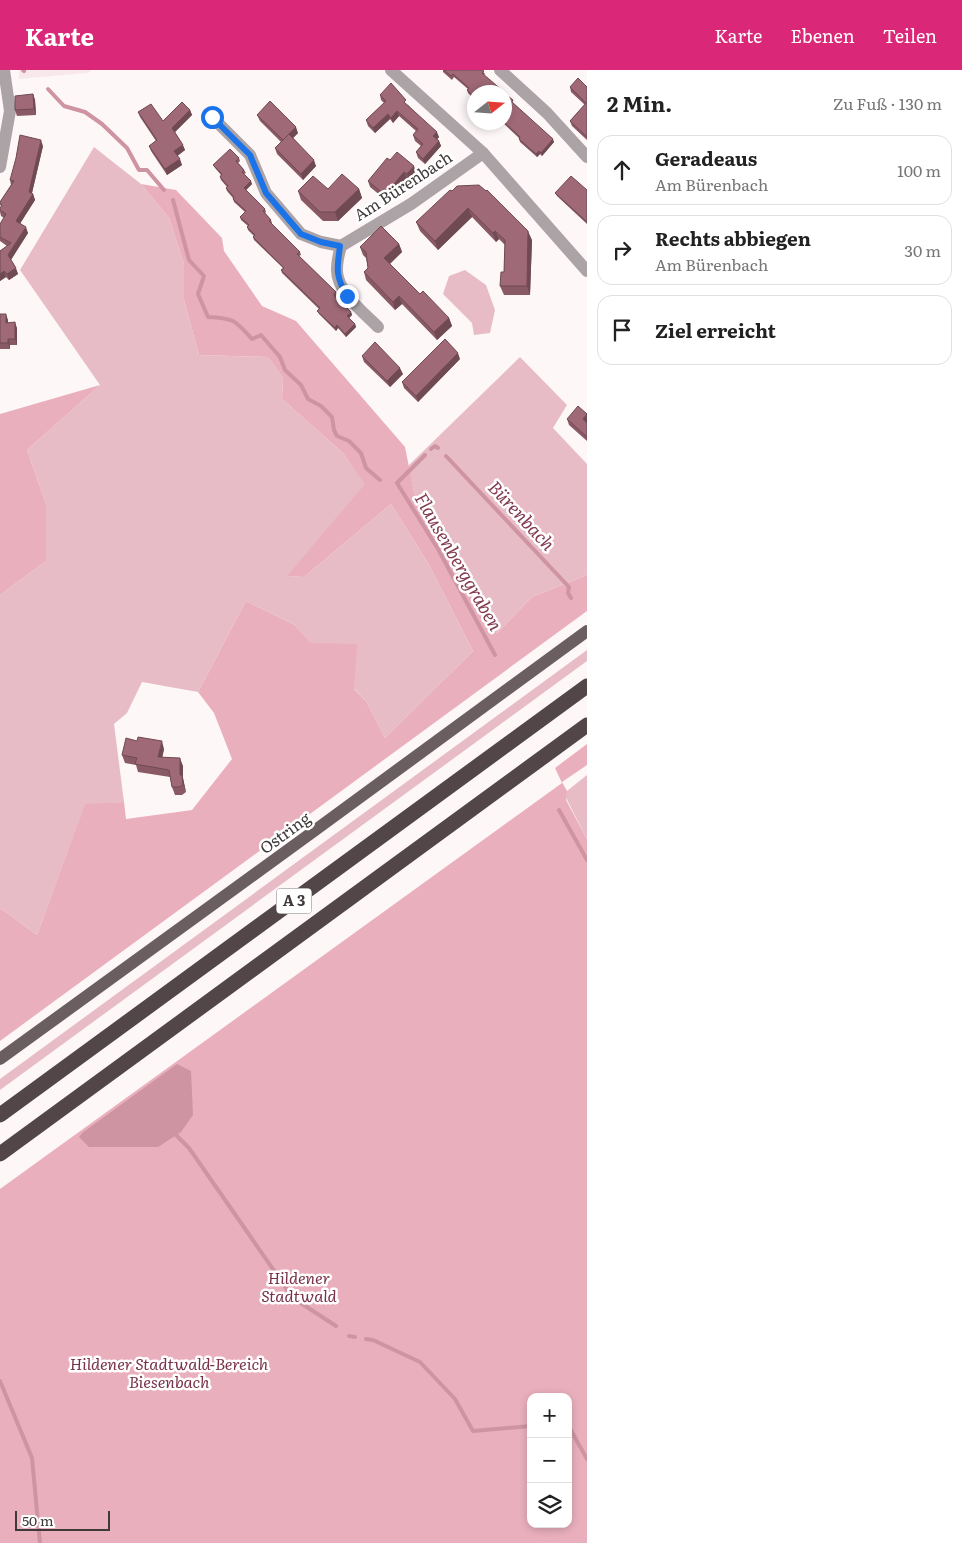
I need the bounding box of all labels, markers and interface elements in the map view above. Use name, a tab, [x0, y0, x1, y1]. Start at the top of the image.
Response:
text: Karte	[25, 18, 94, 53]
text: Karte	[715, 22, 762, 49]
text: Ebenen	[790, 22, 855, 49]
text: Teilen	[883, 22, 937, 49]
north arrow	[467, 85, 512, 130]
text: 2 Min.	[607, 87, 672, 118]
text: Zu Fuß · 130 m	[833, 91, 942, 115]
route start	[201, 106, 224, 129]
street label: Am Bürenbach	[348, 144, 457, 226]
text: Geradeaus	[655, 144, 757, 172]
icon: ahead	[608, 156, 636, 184]
text: 100 m	[897, 158, 941, 182]
text: Am Bürenbach	[655, 172, 768, 196]
text: Rechts abbiegen	[655, 224, 811, 252]
icon: right	[608, 236, 636, 264]
text: 30 m	[904, 238, 941, 262]
text: Am Bürenbach	[655, 252, 768, 276]
route end	[336, 285, 359, 308]
icon: arrive	[608, 316, 636, 344]
text: Ziel erreicht	[655, 316, 776, 344]
water label: Bürenbach	[482, 474, 562, 556]
water label: Flausenberggraben	[409, 487, 510, 636]
street label: Ostring	[254, 805, 315, 859]
road number: A 3	[276, 888, 312, 914]
park label: Hildener Stadtwald	[261, 1265, 338, 1307]
park label: Hildener Stadtwald-Bereich Biesenbach	[70, 1351, 269, 1393]
map controls	[527, 1393, 572, 1528]
button: +	[527, 1393, 572, 1438]
button: −	[527, 1438, 572, 1483]
button: layers	[527, 1483, 572, 1528]
scale bar	[15, 1508, 110, 1531]
text: 50 m	[22, 1510, 54, 1530]

